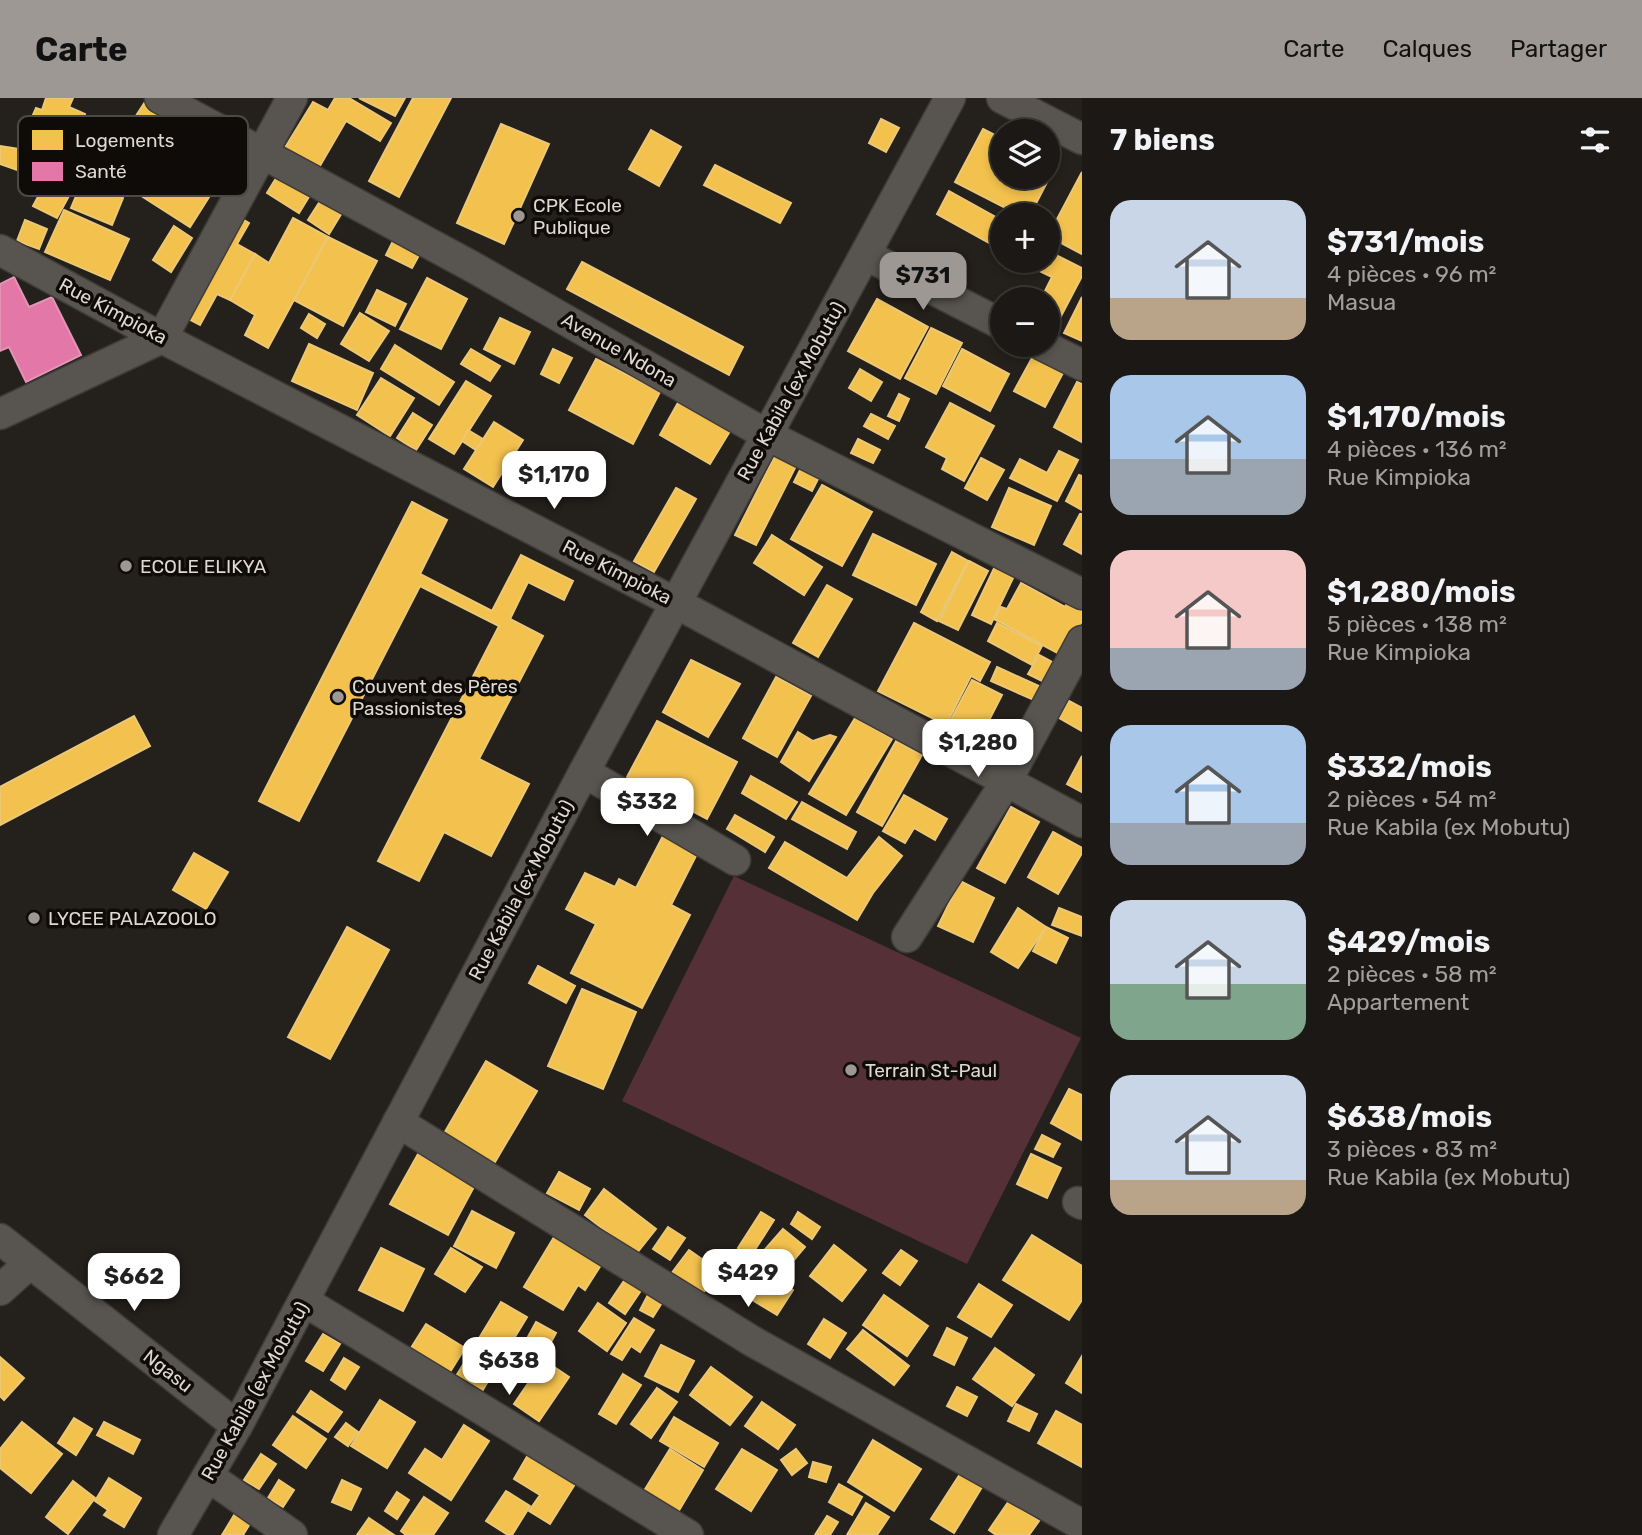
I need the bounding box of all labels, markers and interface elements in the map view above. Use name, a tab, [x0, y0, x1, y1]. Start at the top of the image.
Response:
text: Carte	[35, 30, 128, 69]
text: Carte	[1283, 35, 1344, 63]
text: Calques	[1382, 35, 1472, 63]
text: Partager	[1510, 35, 1607, 63]
legend	[18, 116, 248, 196]
map controls	[990, 119, 1060, 357]
button: layers	[990, 119, 1060, 189]
icon: filters	[1576, 121, 1614, 159]
text: 7 biens	[1110, 122, 1215, 158]
text: Logements	[75, 129, 174, 152]
text: Santé	[75, 160, 127, 183]
place label: CPK Ecole Publique	[533, 194, 622, 239]
button: +	[990, 203, 1060, 273]
marker: CPK Ecole Publique	[511, 208, 527, 224]
text: $731/mois	[1327, 224, 1484, 260]
icon: home	[1166, 228, 1250, 312]
pin: $731	[882, 252, 964, 312]
text: 4 pièces · 96 m²	[1327, 260, 1496, 288]
text: $731	[896, 261, 950, 289]
street label: Rue Kimpioka	[55, 273, 171, 349]
button: −	[990, 287, 1060, 357]
text: Masua	[1327, 288, 1396, 316]
street label: Rue Kabila (ex Mobutu)	[732, 298, 850, 484]
street label: Avenue Ndona	[558, 308, 680, 392]
text: $1,170/mois	[1327, 399, 1506, 435]
icon: home	[1166, 403, 1250, 487]
text: 4 pièces · 136 m²	[1327, 435, 1507, 463]
pin: $1,170	[497, 452, 611, 511]
text: $1,170	[518, 460, 590, 488]
text: Rue Kimpioka	[1327, 463, 1471, 491]
street label: Rue Kimpioka	[559, 535, 675, 609]
place label: ECOLE ELIKYA	[140, 555, 267, 578]
marker: ECOLE ELIKYA	[118, 558, 134, 574]
text: $1,280/mois	[1327, 574, 1515, 610]
icon: home	[1166, 578, 1250, 662]
text: 5 pièces · 138 m²	[1327, 610, 1507, 638]
text: Rue Kimpioka	[1327, 638, 1471, 666]
place label: Couvent des Pères Passionistes	[352, 675, 518, 720]
marker: Couvent des Pères Passionistes	[330, 689, 346, 705]
pin: $1,280	[921, 720, 1035, 779]
text: $1,280	[938, 728, 1018, 756]
text: $332/mois	[1327, 749, 1492, 785]
icon: home	[1166, 753, 1250, 837]
pin: $332	[606, 778, 688, 838]
text: 2 pièces · 54 m²	[1327, 785, 1496, 813]
text: $332	[617, 787, 677, 815]
street label: Rue Kabila (ex Mobutu)	[464, 796, 578, 984]
text: Rue Kabila (ex Mobutu)	[1327, 813, 1570, 841]
place label: LYCEE PALAZOOLO	[48, 907, 217, 930]
marker: LYCEE PALAZOOLO	[26, 910, 42, 926]
text: $429/mois	[1327, 924, 1490, 960]
icon: home	[1166, 928, 1250, 1012]
text: 2 pièces · 58 m²	[1327, 960, 1497, 988]
text: Appartement	[1327, 988, 1469, 1016]
place label: Terrain St-Paul	[865, 1059, 997, 1082]
marker: Terrain St-Paul	[843, 1062, 859, 1078]
text: $638/mois	[1327, 1099, 1492, 1135]
icon: home	[1166, 1103, 1250, 1187]
text: 3 pièces · 83 m²	[1327, 1135, 1497, 1163]
text: Rue Kabila (ex Mobutu)	[1327, 1163, 1570, 1191]
pin: $429	[707, 1250, 789, 1309]
pin: $662	[93, 1254, 175, 1313]
text: $429	[718, 1258, 778, 1286]
text: $662	[104, 1262, 164, 1290]
street label: Rue Kabila (ex Mobutu)	[196, 1298, 314, 1484]
pin: $638	[468, 1338, 550, 1397]
street label: Ngasu	[139, 1345, 197, 1397]
text: $638	[478, 1346, 540, 1374]

